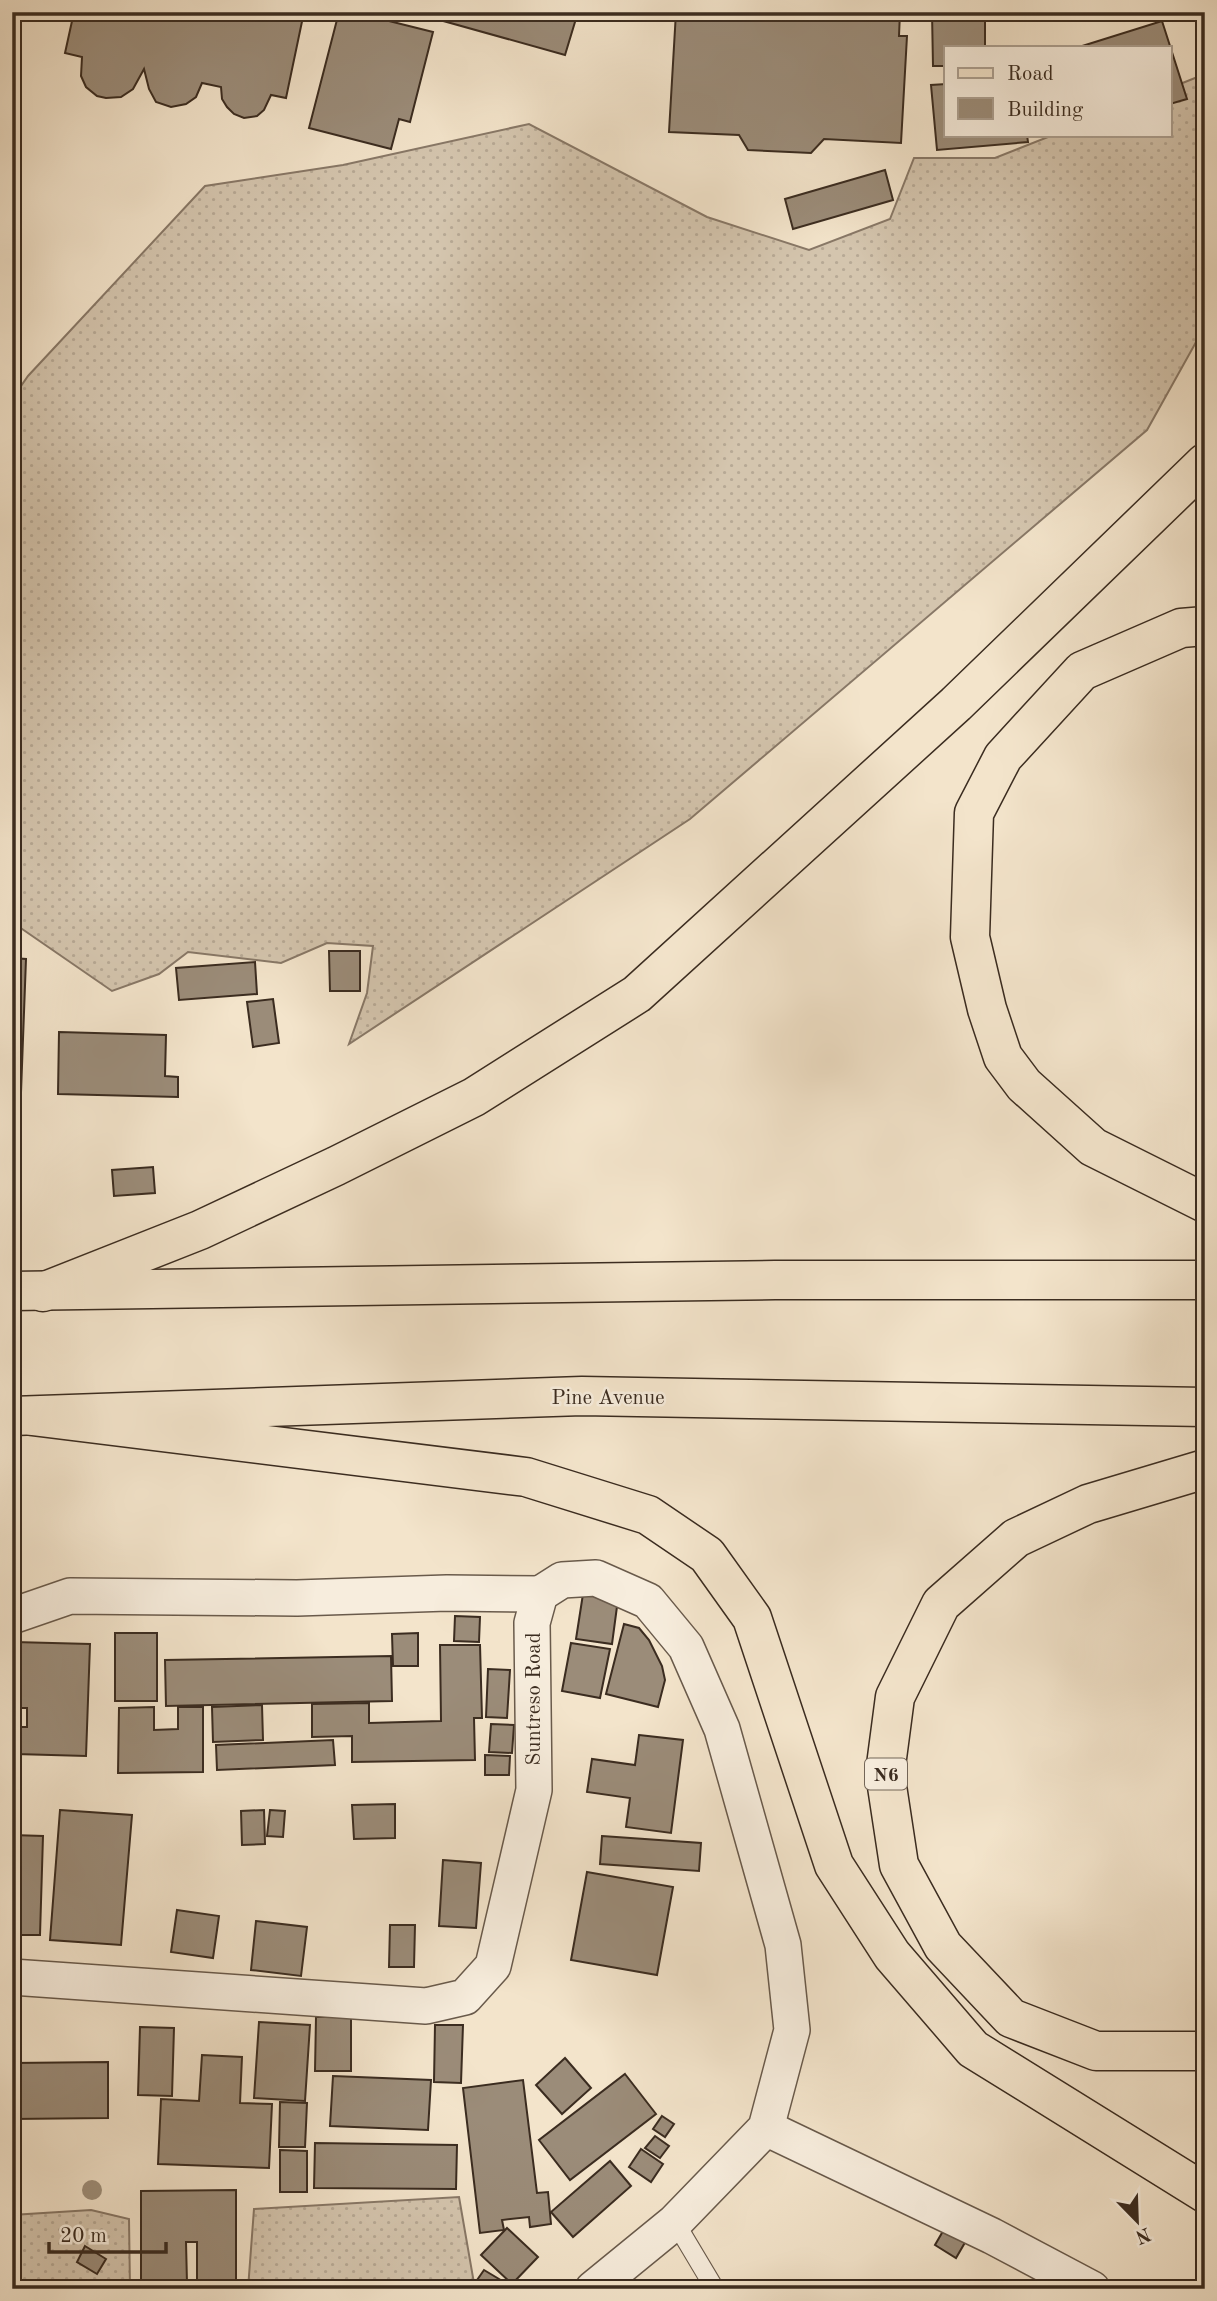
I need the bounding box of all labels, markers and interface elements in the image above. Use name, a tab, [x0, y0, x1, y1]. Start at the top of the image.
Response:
legend	[944, 46, 1172, 136]
text: Road	[1007, 64, 1054, 85]
text: Building	[1007, 100, 1084, 121]
street label: Pine Avenue	[551, 1388, 665, 1409]
street label: Suntreso Road	[524, 1632, 545, 1766]
road number: N6	[865, 1758, 907, 1790]
north arrow	[1102, 2186, 1172, 2256]
scale bar	[49, 2210, 166, 2254]
text: N	[1132, 2223, 1153, 2246]
text: 20 m	[60, 2226, 107, 2247]

